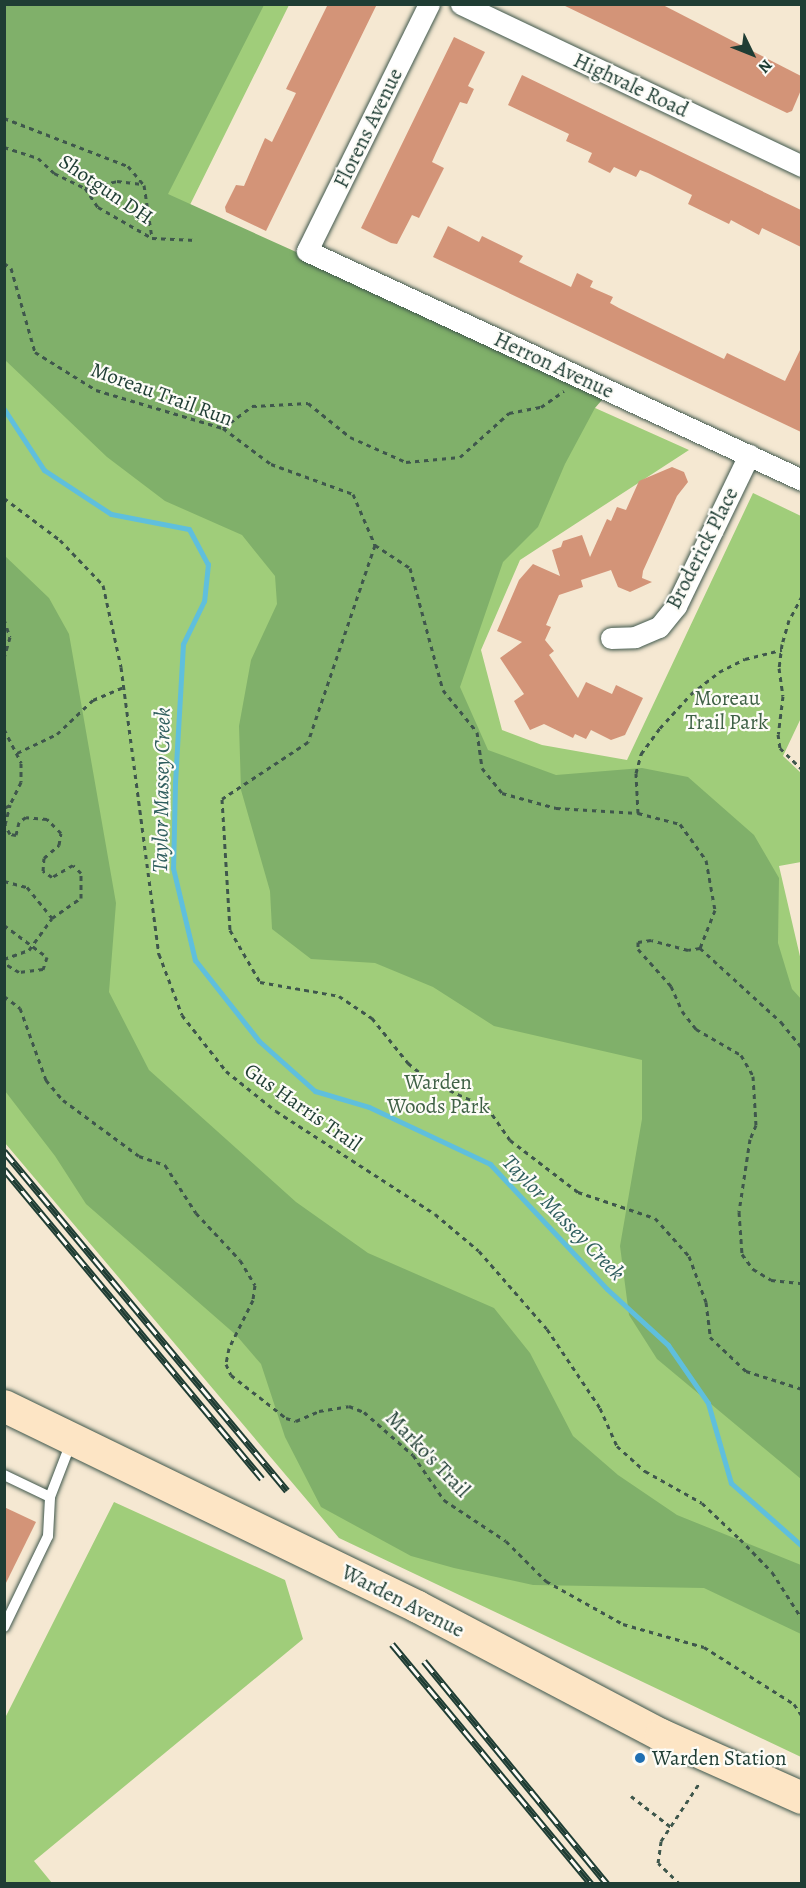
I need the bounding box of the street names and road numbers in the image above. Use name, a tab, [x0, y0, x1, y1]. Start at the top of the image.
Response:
street label: Highvale Road	[569, 47, 693, 123]
street label: Florens Avenue	[328, 64, 408, 192]
street label: Shotgun DH	[54, 148, 158, 230]
street label: Herron Avenue	[490, 326, 618, 404]
street label: Moreau Trail Run	[88, 357, 236, 431]
street label: Broderick Place	[661, 483, 743, 613]
street label: Gus Harris Trail	[240, 1057, 366, 1157]
street label: Marko's Trail	[381, 1406, 475, 1502]
street label: Warden Avenue	[337, 1559, 469, 1643]

